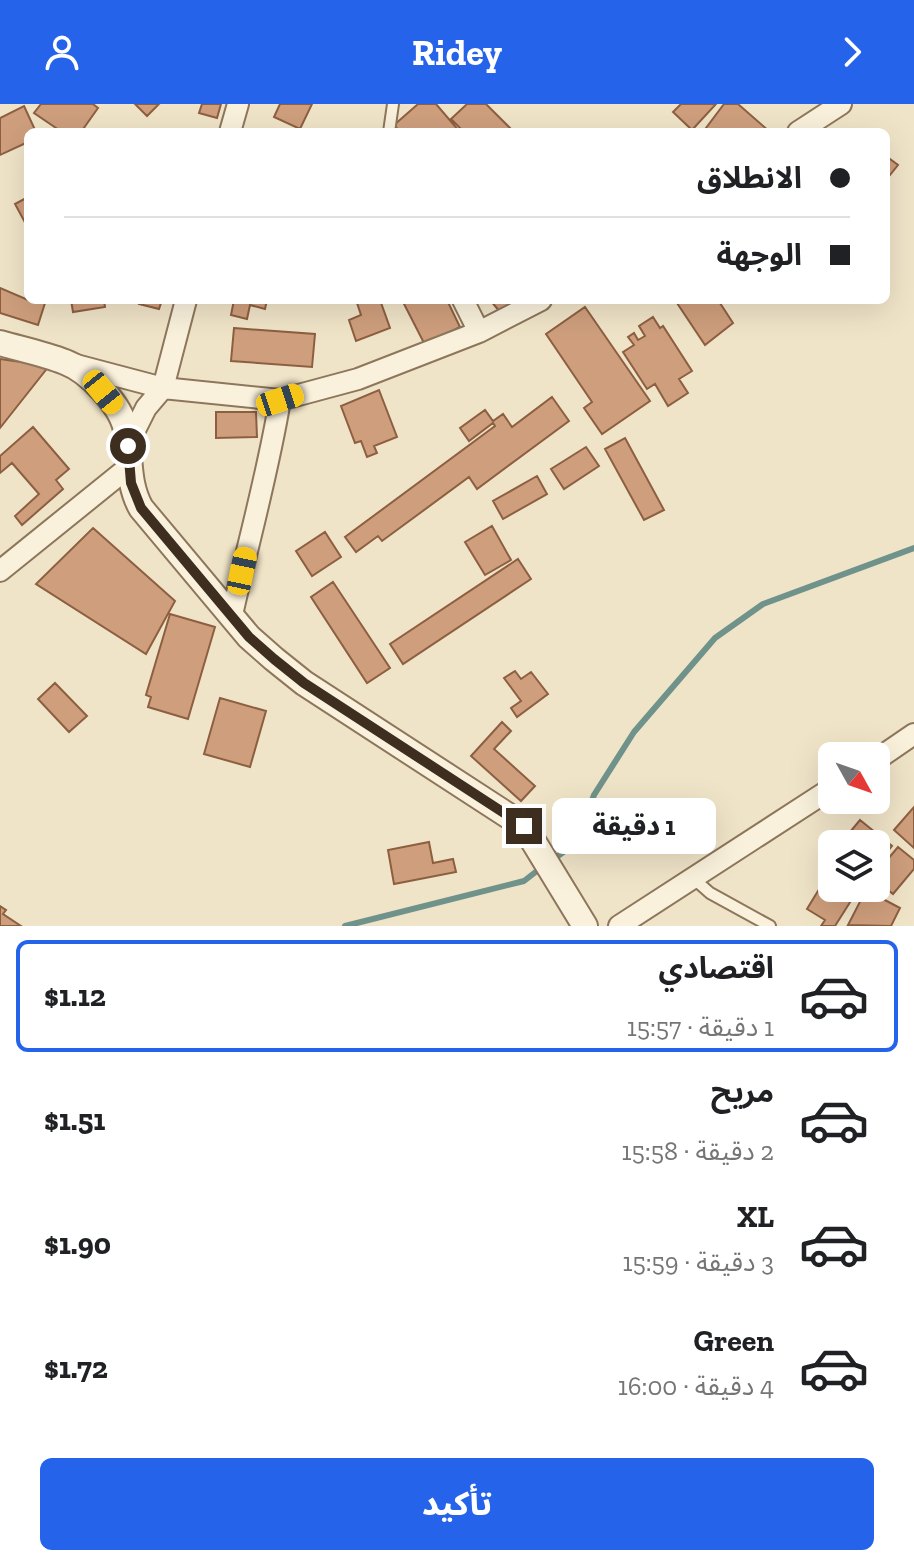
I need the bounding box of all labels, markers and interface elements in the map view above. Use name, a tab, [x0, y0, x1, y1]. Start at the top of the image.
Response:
icon: person	[40, 30, 84, 74]
icon: forward	[830, 30, 874, 74]
text: Ridey	[412, 31, 502, 74]
text: الانطلاق	[697, 160, 802, 196]
text: الوجهة	[717, 237, 802, 273]
car	[79, 366, 127, 418]
car	[253, 381, 307, 419]
route start	[110, 428, 146, 464]
car	[225, 545, 259, 597]
north arrow	[818, 742, 890, 814]
map controls	[818, 742, 890, 902]
callout: 1 دقيقة	[552, 798, 716, 854]
route end	[506, 808, 542, 844]
text: 1 دقيقة	[592, 810, 676, 842]
button: layers	[818, 830, 890, 902]
text: اقتصادي	[659, 950, 774, 986]
icon: car	[798, 960, 870, 1032]
text: $1.12	[44, 978, 106, 1014]
text: 1 دقيقة · 15:57	[627, 1011, 774, 1043]
text: مريح	[711, 1074, 774, 1110]
icon: car	[798, 1084, 870, 1156]
text: $1.51	[44, 1102, 105, 1138]
text: 2 دقيقة · 15:58	[622, 1135, 774, 1167]
text: XL	[737, 1199, 774, 1235]
icon: car	[798, 1208, 870, 1280]
text: $1.90	[44, 1226, 111, 1262]
text: 3 دقيقة · 15:59	[622, 1246, 774, 1278]
text: Green	[694, 1323, 774, 1359]
icon: car	[798, 1332, 870, 1404]
text: $1.72	[44, 1350, 108, 1386]
text: 4 دقيقة · 16:00	[618, 1370, 774, 1402]
button: تأكيد	[40, 1458, 874, 1550]

